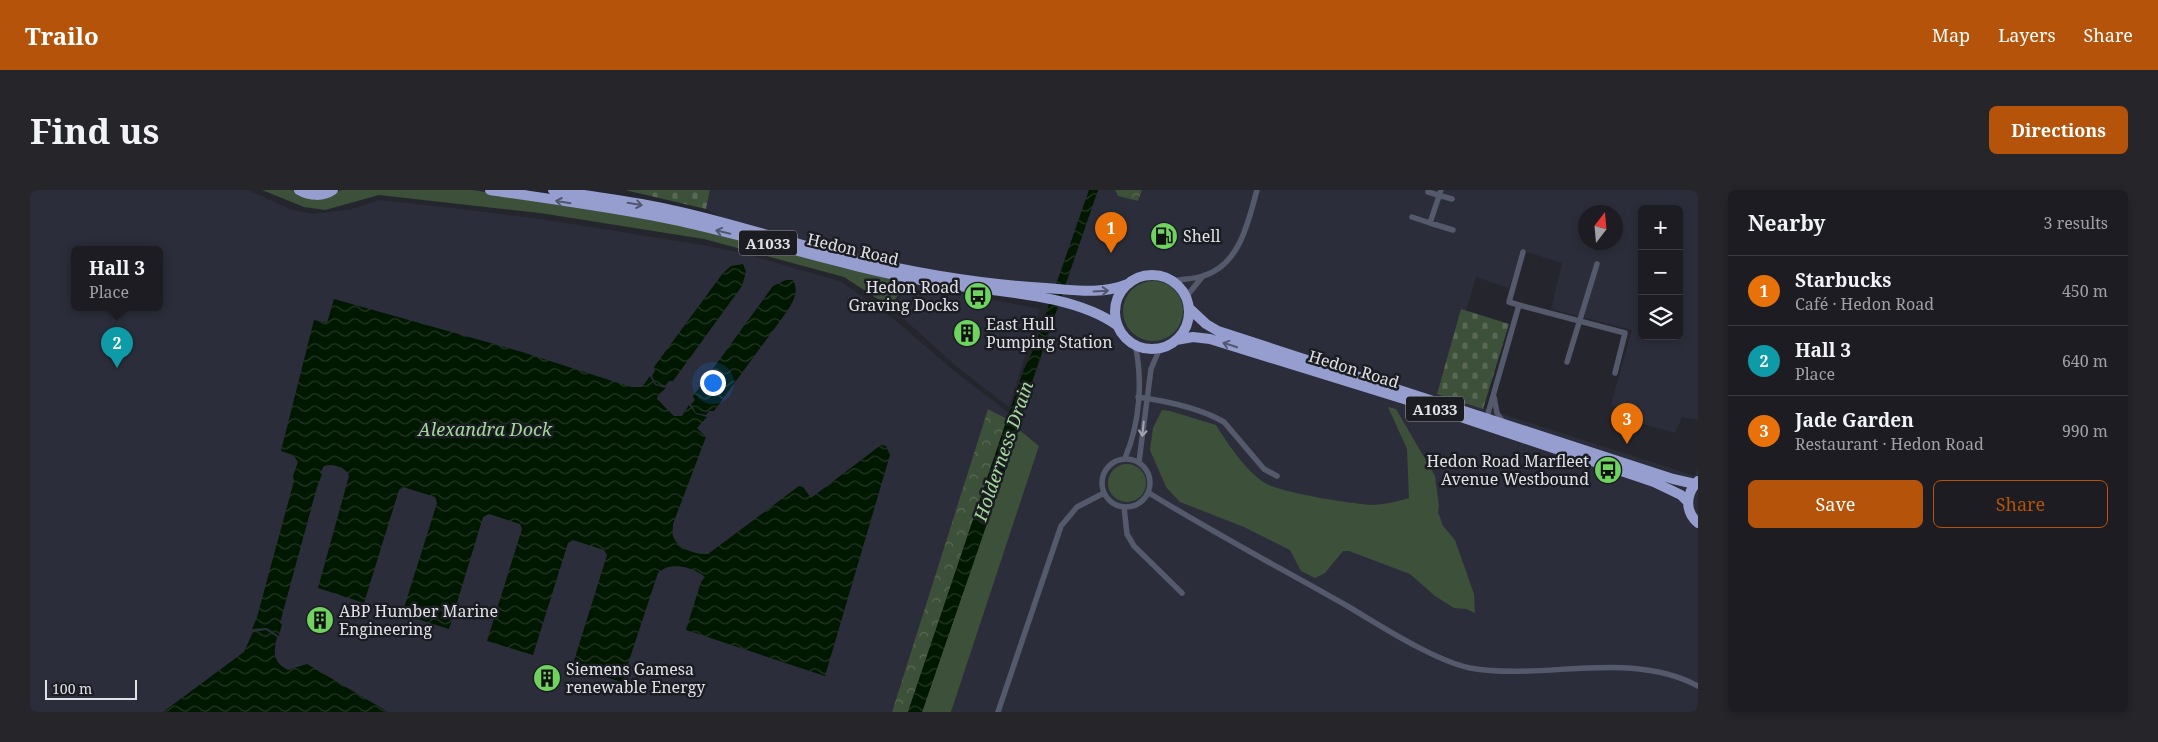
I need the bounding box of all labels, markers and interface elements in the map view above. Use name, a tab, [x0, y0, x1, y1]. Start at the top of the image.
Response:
text: Trailo	[25, 19, 99, 52]
text: Map	[1932, 23, 1970, 47]
text: Layers	[1998, 23, 2056, 47]
text: Share	[2084, 23, 2133, 47]
button: Directions	[1989, 106, 2128, 154]
text: Find us	[30, 107, 159, 154]
one-way arrow	[556, 196, 572, 206]
one-way arrow	[627, 199, 643, 209]
north arrow	[1578, 205, 1623, 250]
map controls	[1638, 205, 1683, 340]
button: +	[1638, 205, 1683, 250]
text: Nearby	[1748, 209, 1826, 237]
pin: 1	[1095, 212, 1127, 253]
text: 3 results	[2044, 212, 2108, 234]
fuel station icon: Shell	[1149, 221, 1179, 251]
place label: Shell	[1183, 225, 1220, 247]
one-way arrow	[715, 227, 731, 236]
street label: Hedon Road	[805, 228, 901, 270]
road number: A1033	[739, 230, 797, 256]
popup	[71, 246, 163, 311]
button: −	[1638, 250, 1683, 295]
text: Hall 3	[89, 255, 145, 281]
text: Starbucks	[1795, 267, 1891, 293]
place label: Hedon Road Graving Docks	[849, 276, 959, 316]
text: 1	[1759, 280, 1769, 302]
text: 450 m	[2062, 280, 2108, 302]
text: Place	[89, 281, 129, 303]
bus stop icon: Hedon Road Graving Docks	[963, 281, 993, 311]
one-way arrow	[1093, 287, 1109, 296]
text: Café · Hedon Road	[1795, 293, 1934, 315]
button: layers	[1638, 295, 1683, 340]
place label: East Hull Pumping Station	[986, 313, 1113, 353]
building icon: East Hull Pumping Station	[952, 318, 982, 348]
pin: 2	[101, 327, 133, 368]
text: Hall 3	[1795, 337, 1851, 363]
one-way arrow	[1222, 340, 1238, 349]
street label: Hedon Road	[1306, 345, 1402, 393]
text: 2	[1759, 350, 1769, 372]
text: 640 m	[2062, 350, 2108, 372]
text: Place	[1795, 363, 1835, 385]
your location	[700, 370, 726, 396]
water label: Holderness Drain	[967, 378, 1038, 525]
road number: A1033	[1406, 396, 1464, 422]
pin: 3	[1611, 403, 1643, 444]
text: Jade Garden	[1795, 407, 1914, 433]
water label: Alexandra Dock	[416, 417, 553, 441]
text: 3	[1759, 420, 1769, 442]
text: 990 m	[2062, 420, 2108, 442]
one-way arrow	[1138, 421, 1148, 437]
text: Restaurant · Hedon Road	[1795, 433, 1984, 455]
place label: Hedon Road Marfleet Avenue Westbound	[1427, 450, 1589, 490]
bus stop icon: Hedon Road Marfleet Avenue Westbound	[1593, 455, 1623, 485]
button: Save	[1748, 480, 1923, 528]
button: Share	[1933, 480, 2108, 528]
place label: ABP Humber Marine Engineering	[339, 600, 498, 640]
building icon: ABP Humber Marine Engineering	[305, 605, 335, 635]
place label: Siemens Gamesa renewable Energy	[566, 658, 706, 698]
building icon: Siemens Gamesa renewable Energy	[532, 663, 562, 693]
scale bar	[45, 677, 138, 700]
text: 100 m	[52, 679, 92, 698]

